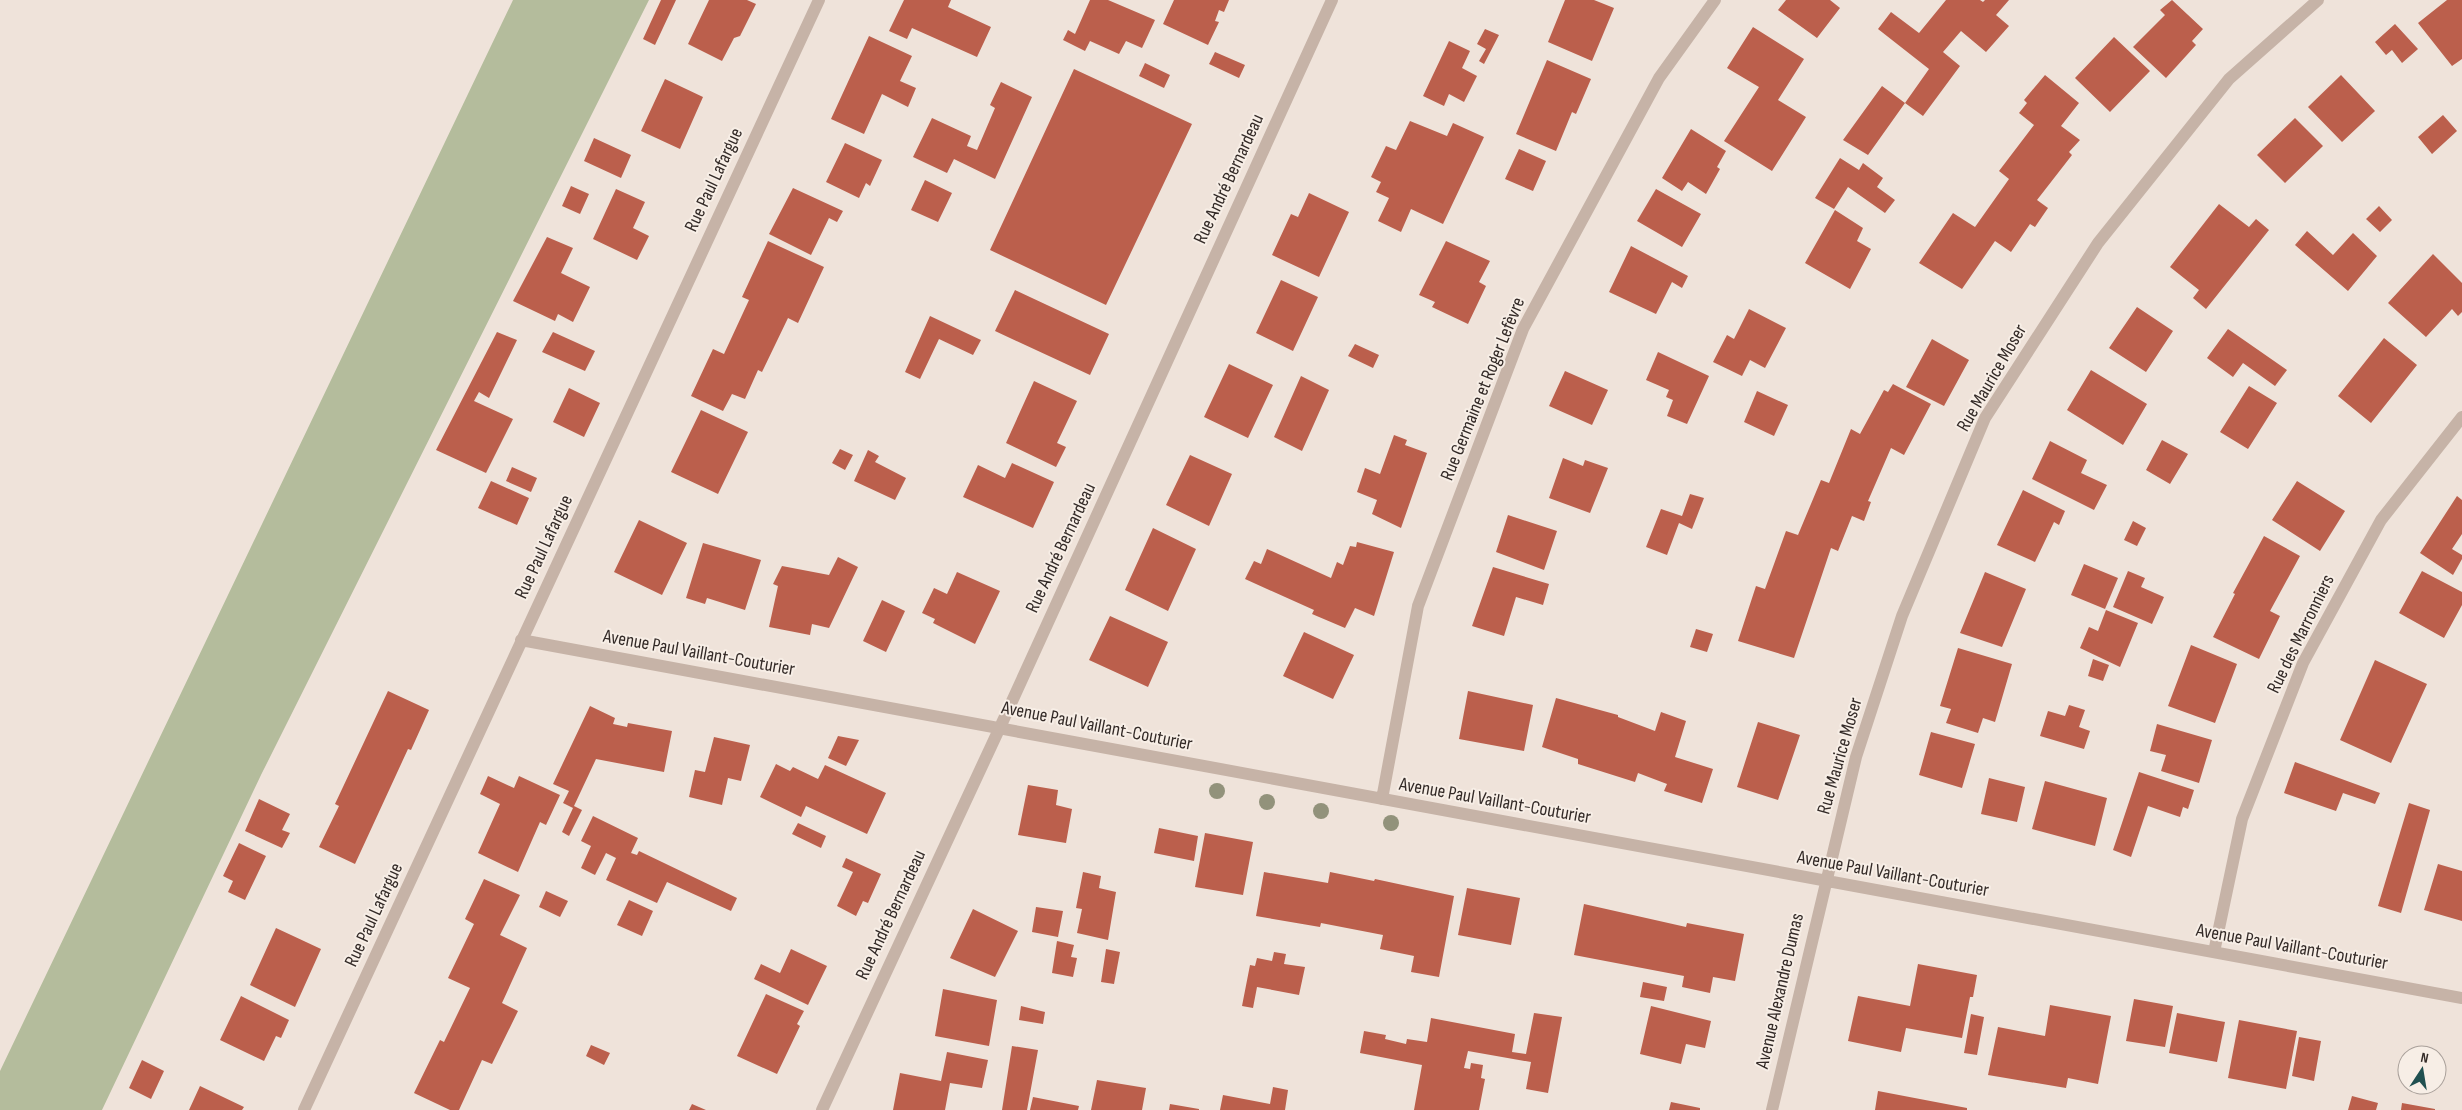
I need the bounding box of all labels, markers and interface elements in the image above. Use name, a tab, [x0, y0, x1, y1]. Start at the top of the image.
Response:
street label: Rue André Bernardeau	[1189, 110, 1269, 248]
street label: Rue Paul Lafargue	[680, 124, 748, 236]
street label: Rue Germaine et Roger Lefèvre	[1436, 294, 1530, 484]
street label: Rue Maurice Moser	[1952, 320, 2032, 436]
street label: Rue André Bernardeau	[1021, 479, 1101, 617]
street label: Rue Paul Lafargue	[510, 491, 578, 603]
street label: Rue des Marronniers	[2262, 571, 2340, 697]
street label: Avenue Paul Vaillant-Couturier	[600, 625, 797, 681]
street label: Rue Maurice Moser	[1812, 695, 1868, 817]
street label: Avenue Paul Vaillant-Couturier	[999, 696, 1195, 756]
street label: Avenue Paul Vaillant-Couturier	[1396, 773, 1593, 829]
street label: Rue André Bernardeau	[851, 846, 931, 984]
street label: Avenue Paul Vaillant-Couturier	[1794, 846, 1991, 902]
street label: Rue Paul Lafargue	[340, 859, 408, 971]
street label: Avenue Alexandre Dumas	[1751, 911, 1809, 1072]
street label: Avenue Paul Vaillant-Couturier	[2193, 919, 2390, 975]
north arrow	[2397, 1045, 2447, 1095]
text: N	[2419, 1049, 2430, 1067]

